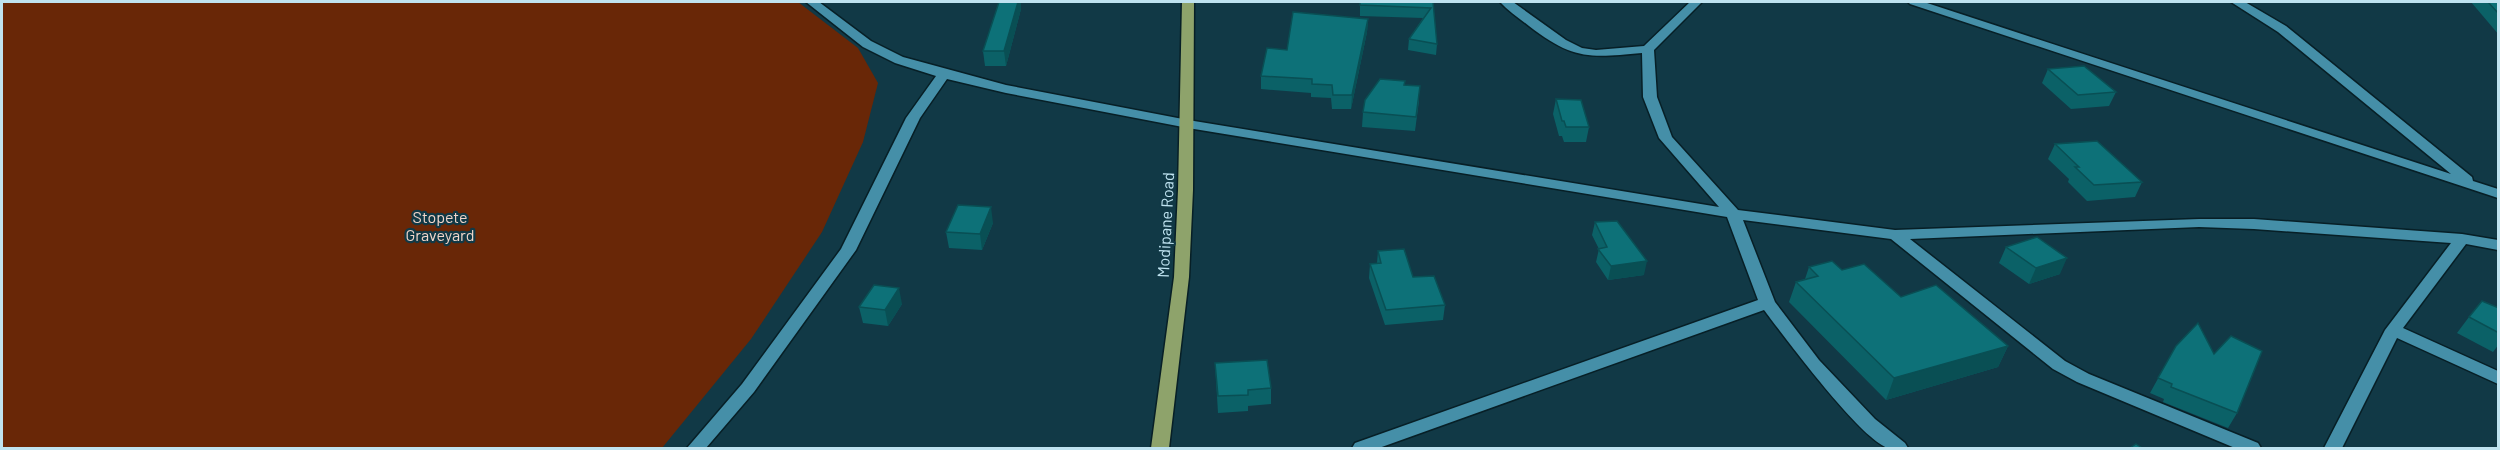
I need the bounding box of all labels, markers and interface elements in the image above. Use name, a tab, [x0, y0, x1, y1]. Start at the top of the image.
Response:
street label: Modipane Road	[1153, 172, 1177, 278]
park label: Stopete Graveyard	[405, 207, 475, 244]

